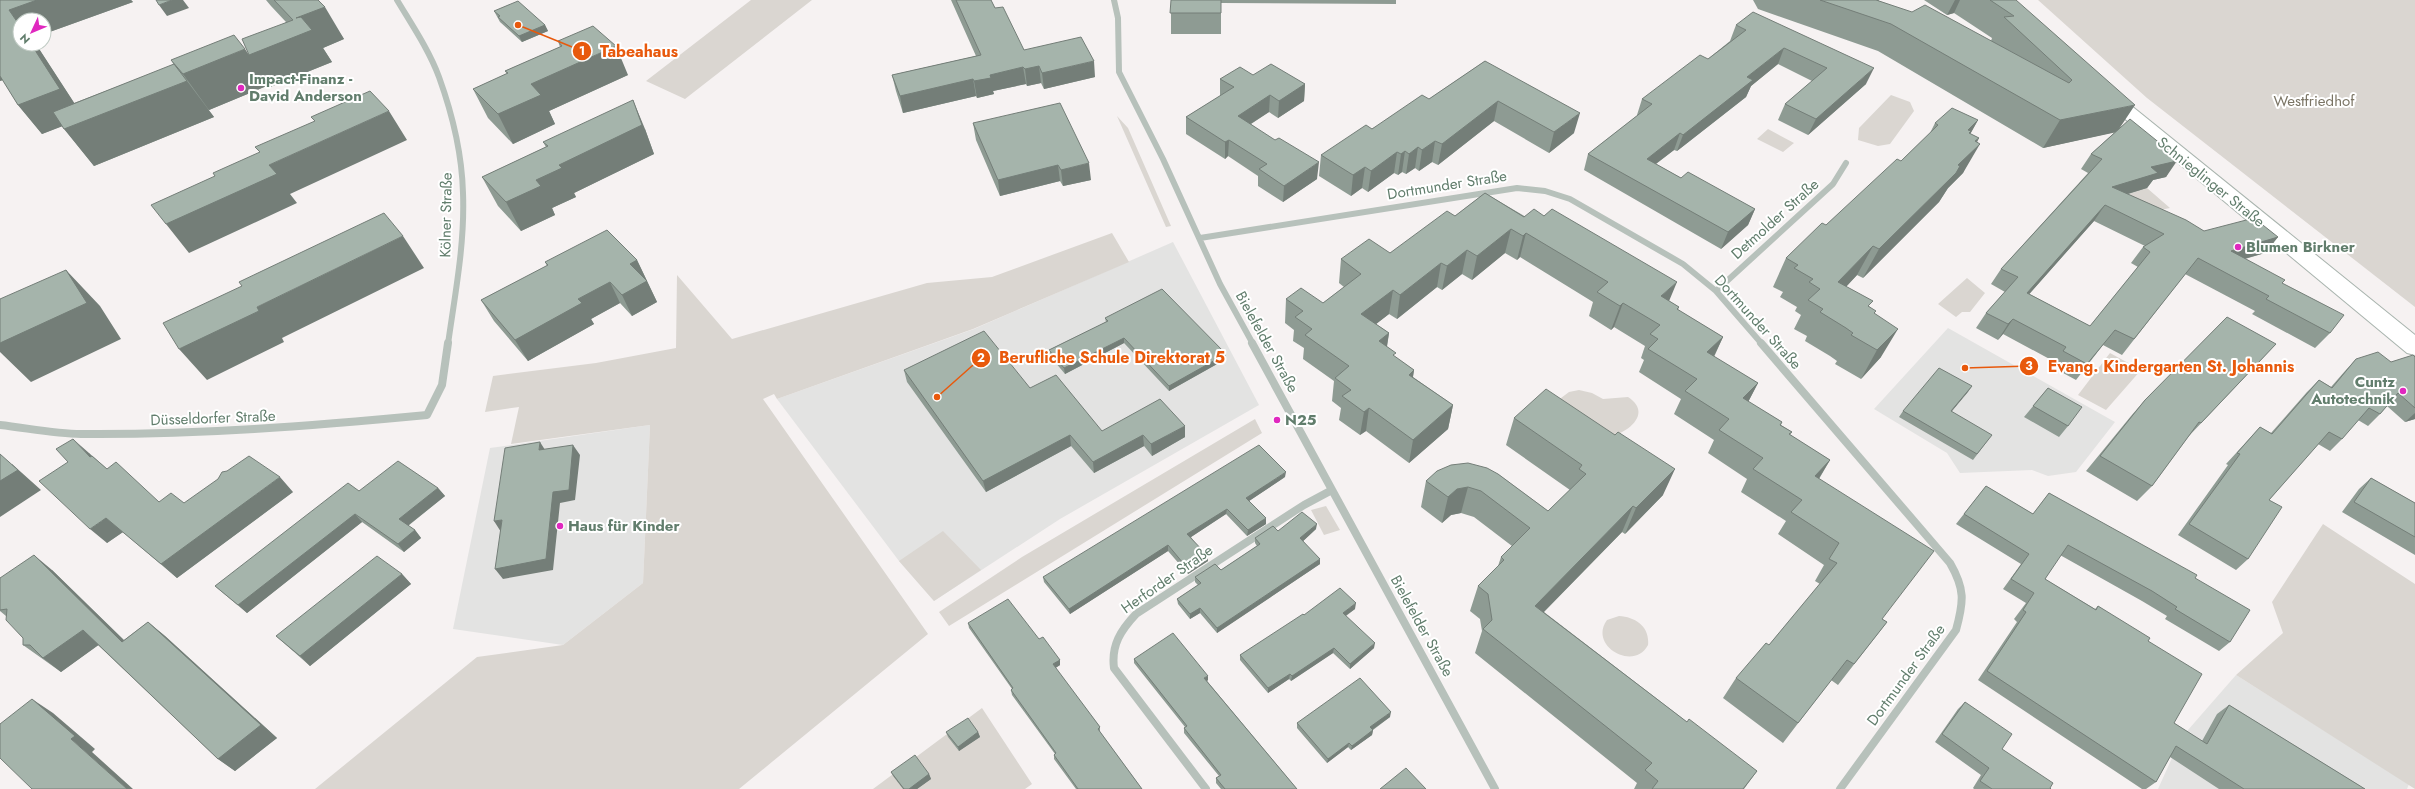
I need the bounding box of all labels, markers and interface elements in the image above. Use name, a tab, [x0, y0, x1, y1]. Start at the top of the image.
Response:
north arrow	[12, 12, 52, 52]
text: N	[16, 30, 34, 48]
callout: Tabeahaus	[572, 37, 686, 65]
text: Tabeahaus	[600, 40, 678, 63]
text: 1	[579, 42, 585, 60]
place label: Impact-Finanz - David Anderson	[249, 68, 362, 107]
marker: Impact-Finanz - David Anderson	[236, 83, 246, 93]
park label: Westfriedhof	[2274, 90, 2355, 112]
street label: Schnieglinger Straße	[2152, 132, 2270, 233]
street label: Dortmunder Straße	[1386, 165, 1509, 205]
street label: Kölner Straße	[434, 172, 458, 258]
street label: Detmolder Straße	[1726, 173, 1824, 264]
place label: Blumen Birkner	[2246, 236, 2356, 258]
marker: Blumen Birkner	[2233, 242, 2243, 252]
street label: Dortmunder Straße	[1709, 270, 1807, 374]
street label: Bielefelder Straße	[1230, 287, 1304, 397]
callout: Berufliche Schule Direktorat 5	[971, 344, 1234, 372]
text: Berufliche Schule Direktorat 5	[999, 346, 1225, 369]
text: 2	[977, 349, 985, 367]
callout: Evang. Kindergarten St. Johannis	[2019, 352, 2302, 380]
text: Evang. Kindergarten St. Johannis	[2048, 355, 2294, 378]
text: 3	[2025, 357, 2033, 375]
place label: Cuntz Autotechnik	[2310, 371, 2395, 410]
marker: Cuntz Autotechnik	[2398, 386, 2408, 396]
street label: Düsseldorfer Straße	[150, 405, 276, 431]
place label: N25	[1285, 409, 1317, 431]
marker: N25	[1272, 415, 1282, 425]
place label: Haus für Kinder	[568, 515, 680, 537]
marker: Haus für Kinder	[555, 521, 565, 531]
street label: Herforder Straße	[1117, 539, 1218, 619]
street label: Bielefelder Straße	[1385, 571, 1459, 681]
street label: Dortmunder Straße	[1862, 619, 1951, 730]

